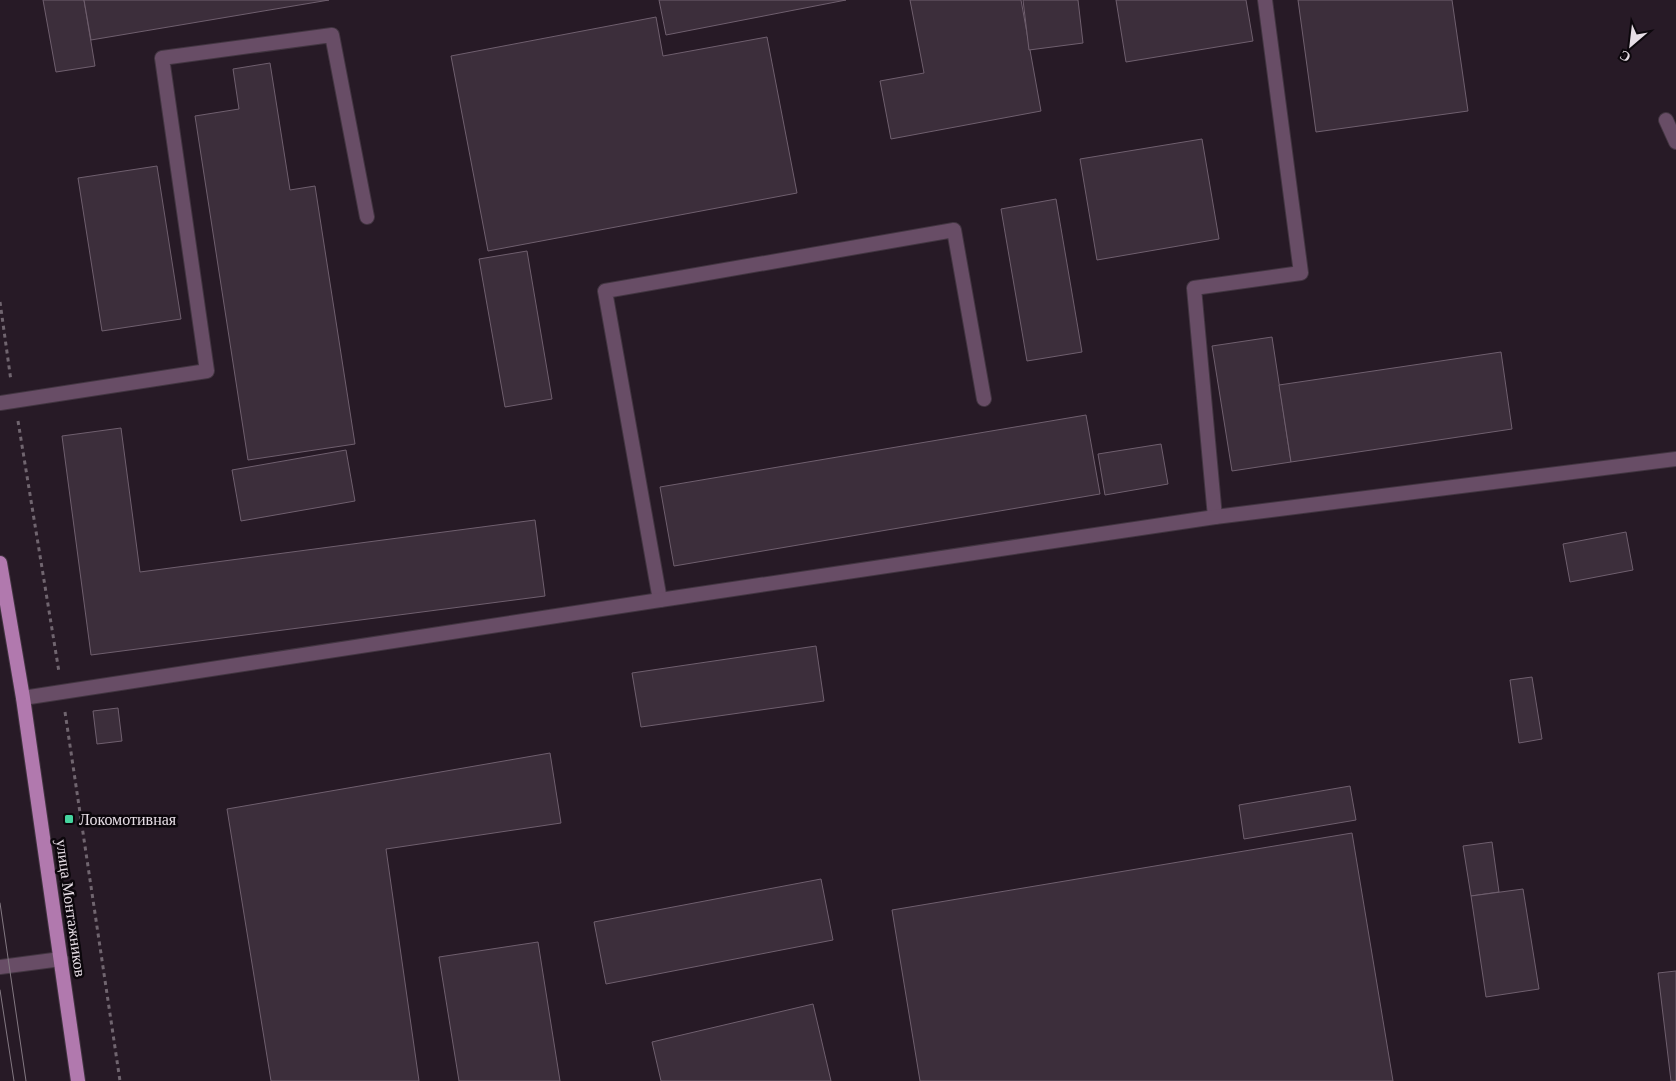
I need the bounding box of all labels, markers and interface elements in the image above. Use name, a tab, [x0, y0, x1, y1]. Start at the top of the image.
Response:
north arrow	[1606, 20, 1656, 70]
text: С	[1617, 47, 1633, 65]
place label: Локомотивная	[79, 811, 177, 828]
marker: Локомотивная	[63, 813, 75, 825]
street label: улица Монтажников	[52, 838, 89, 979]

